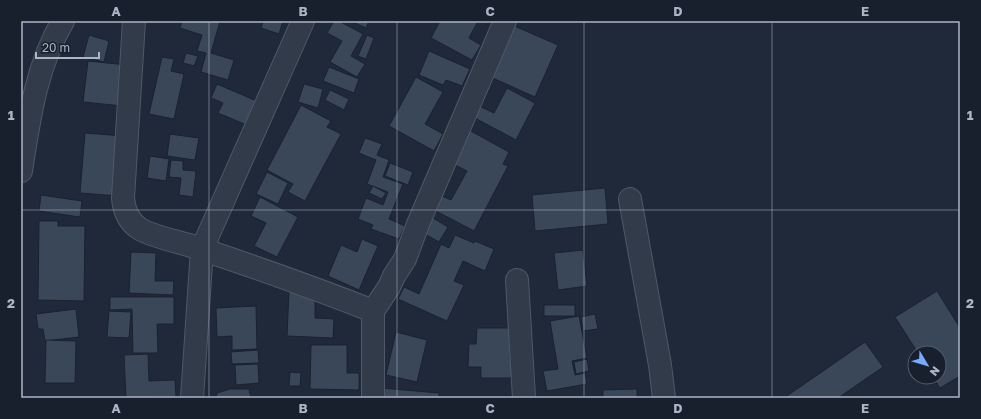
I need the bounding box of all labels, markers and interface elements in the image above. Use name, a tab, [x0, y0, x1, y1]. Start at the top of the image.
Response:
text: A	[111, 3, 121, 19]
text: B	[298, 3, 308, 19]
text: C	[485, 3, 495, 19]
text: D	[673, 3, 683, 19]
text: E	[861, 3, 869, 19]
scale bar	[36, 34, 99, 60]
text: 20 m	[42, 40, 70, 55]
text: 1	[8, 107, 15, 123]
text: 1	[967, 107, 974, 123]
text: 2	[7, 295, 15, 311]
text: 2	[966, 295, 974, 311]
north arrow	[907, 345, 947, 385]
text: N	[928, 364, 943, 379]
text: A	[111, 400, 121, 416]
text: B	[298, 400, 308, 416]
text: C	[485, 400, 495, 416]
text: D	[673, 400, 683, 416]
text: E	[861, 400, 869, 416]

